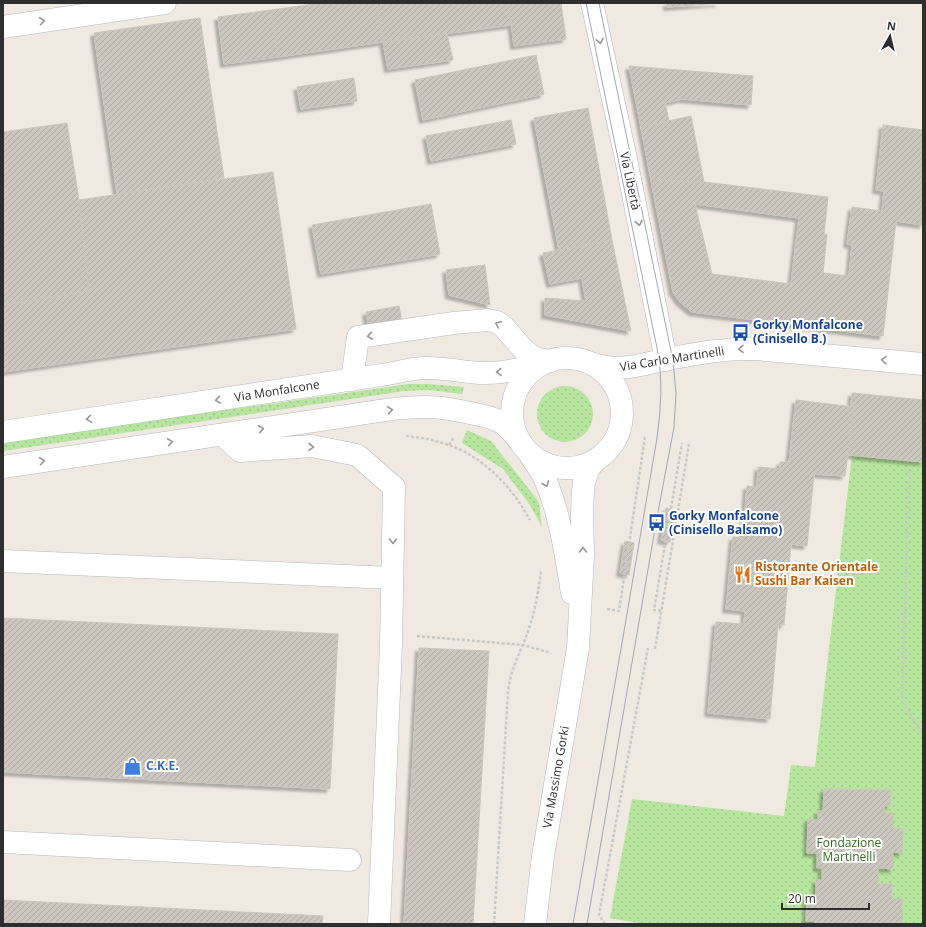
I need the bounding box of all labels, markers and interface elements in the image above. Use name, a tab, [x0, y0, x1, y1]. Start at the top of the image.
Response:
north arrow	[870, 16, 910, 56]
one-way arrow	[39, 17, 45, 26]
text: N	[886, 18, 897, 34]
one-way arrow	[596, 38, 604, 44]
street label: Via Libertà	[616, 150, 645, 212]
one-way arrow	[634, 220, 642, 226]
place label: Gorky Monfalcone (Cinisello B.)	[753, 316, 863, 347]
one-way arrow	[495, 321, 502, 329]
bus stop icon: Gorky Monfalcone (Cinisello B.)	[730, 322, 750, 342]
one-way arrow	[367, 331, 373, 340]
street label: Via Carlo Martinelli	[619, 342, 725, 375]
one-way arrow	[738, 344, 744, 353]
one-way arrow	[881, 356, 887, 365]
one-way arrow	[496, 368, 502, 376]
street label: Via Monfalcone	[233, 375, 321, 406]
one-way arrow	[215, 395, 221, 404]
one-way arrow	[387, 406, 393, 415]
one-way arrow	[86, 414, 92, 423]
one-way arrow	[258, 425, 264, 434]
one-way arrow	[167, 438, 173, 447]
one-way arrow	[308, 443, 314, 451]
one-way arrow	[39, 457, 45, 466]
one-way arrow	[542, 481, 550, 488]
place label: Gorky Monfalcone (Cinisello Balsamo)	[669, 507, 782, 538]
bus stop icon: Gorky Monfalcone (Cinisello Balsamo)	[646, 513, 666, 533]
one-way arrow	[389, 538, 397, 544]
one-way arrow	[579, 547, 587, 553]
place label: Ristorante Orientale Sushi Bar Kaisen	[755, 558, 878, 589]
restaurant icon: Ristorante Orientale Sushi Bar Kaisen	[732, 564, 752, 584]
street label: Via Massimo Gorki	[538, 724, 573, 829]
shop icon: C.K.E.	[123, 756, 143, 776]
place label: C.K.E.	[146, 757, 179, 774]
park label: Fondazione Martinelli	[817, 834, 882, 865]
scale bar	[782, 885, 869, 911]
text: 20 m	[788, 890, 816, 907]

